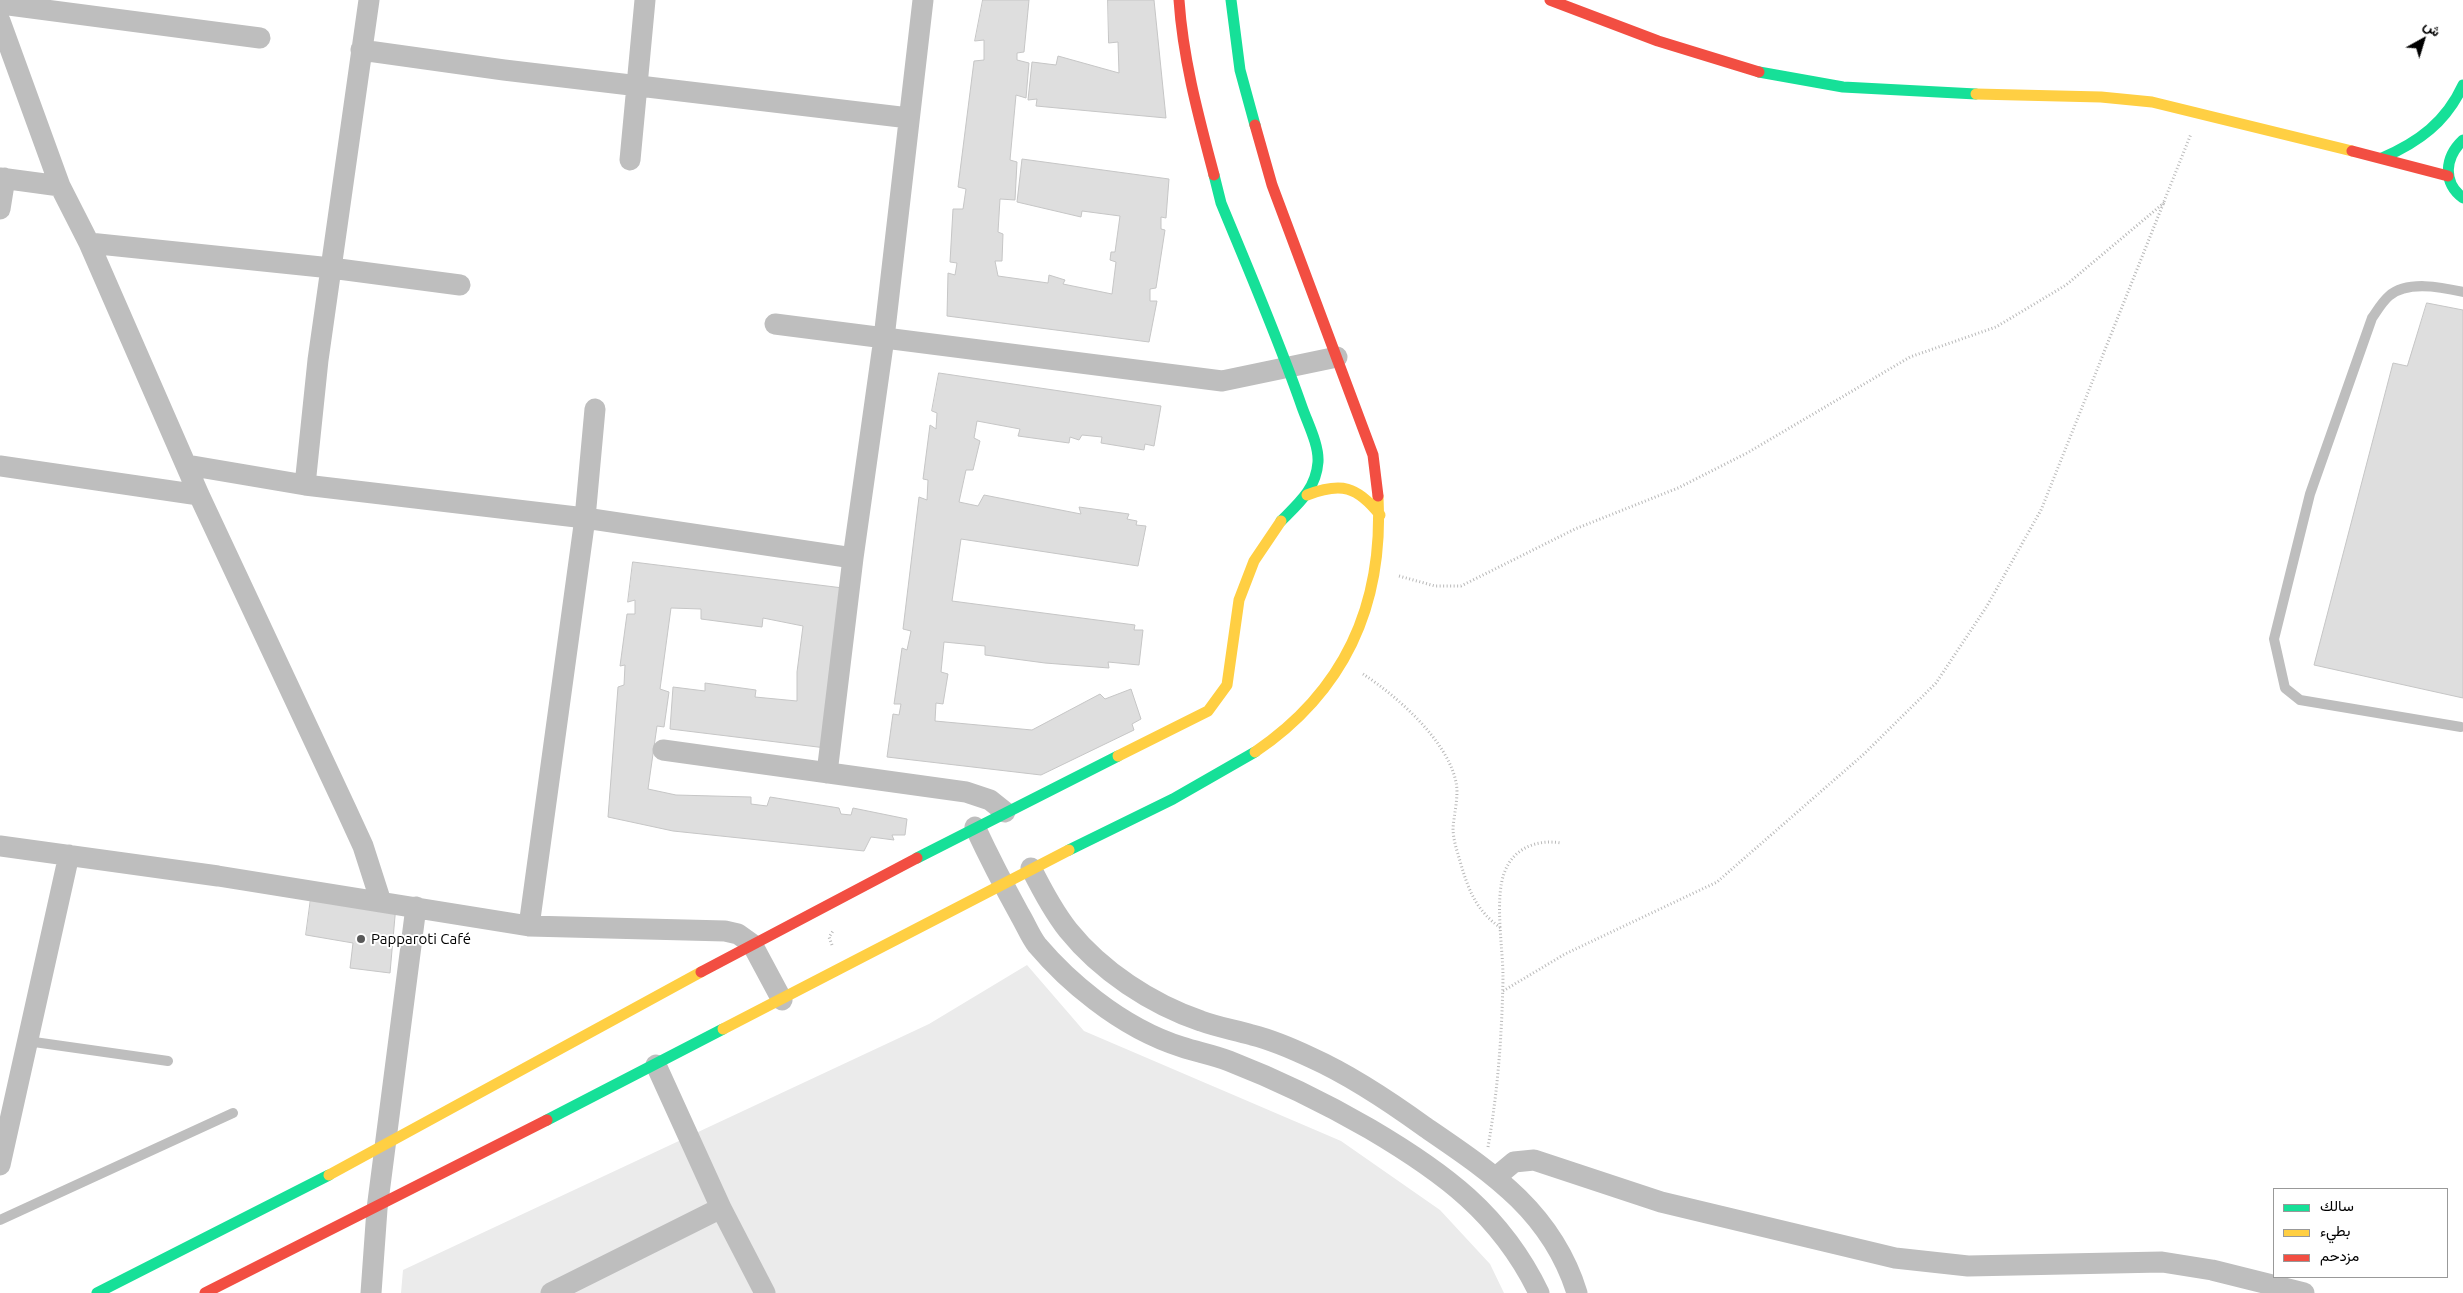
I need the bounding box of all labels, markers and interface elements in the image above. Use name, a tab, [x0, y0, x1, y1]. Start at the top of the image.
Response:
north arrow	[2398, 15, 2448, 65]
text: ش	[2421, 17, 2444, 40]
place label: Papparoti Café	[371, 930, 471, 948]
marker: Papparoti Café	[355, 933, 367, 945]
legend	[2273, 1188, 2448, 1278]
text: سالك	[2320, 1197, 2354, 1214]
text: بطيء	[2320, 1222, 2350, 1239]
text: مزدحم	[2320, 1247, 2359, 1264]

